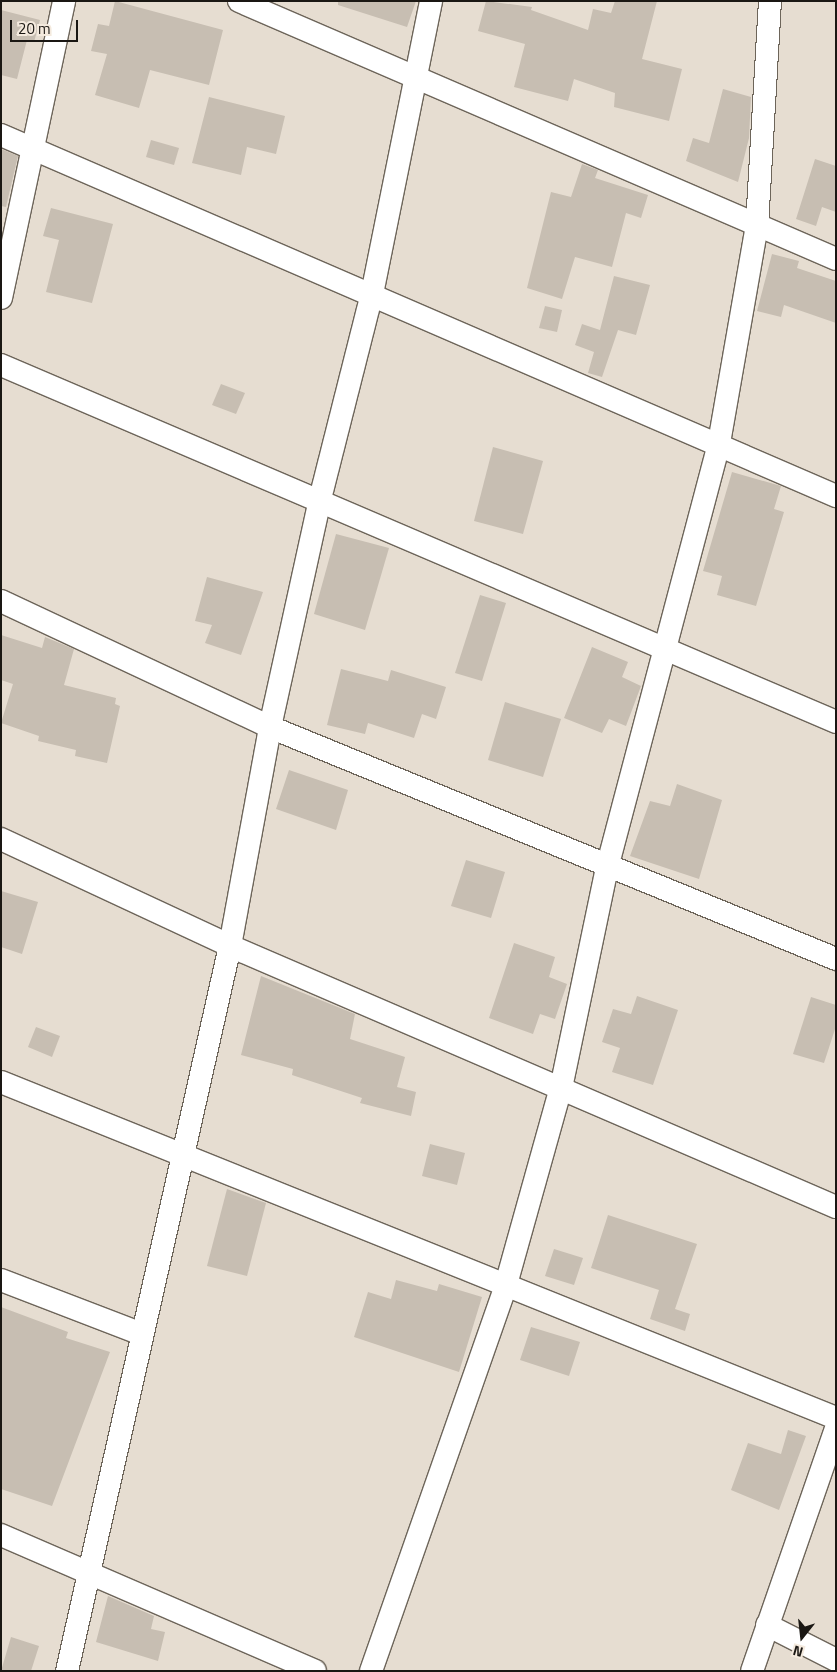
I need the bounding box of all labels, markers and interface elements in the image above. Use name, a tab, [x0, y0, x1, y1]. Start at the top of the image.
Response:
scale bar	[12, 10, 80, 42]
text: 20 m	[18, 17, 51, 40]
north arrow	[777, 1612, 827, 1662]
text: N	[790, 1640, 805, 1663]

